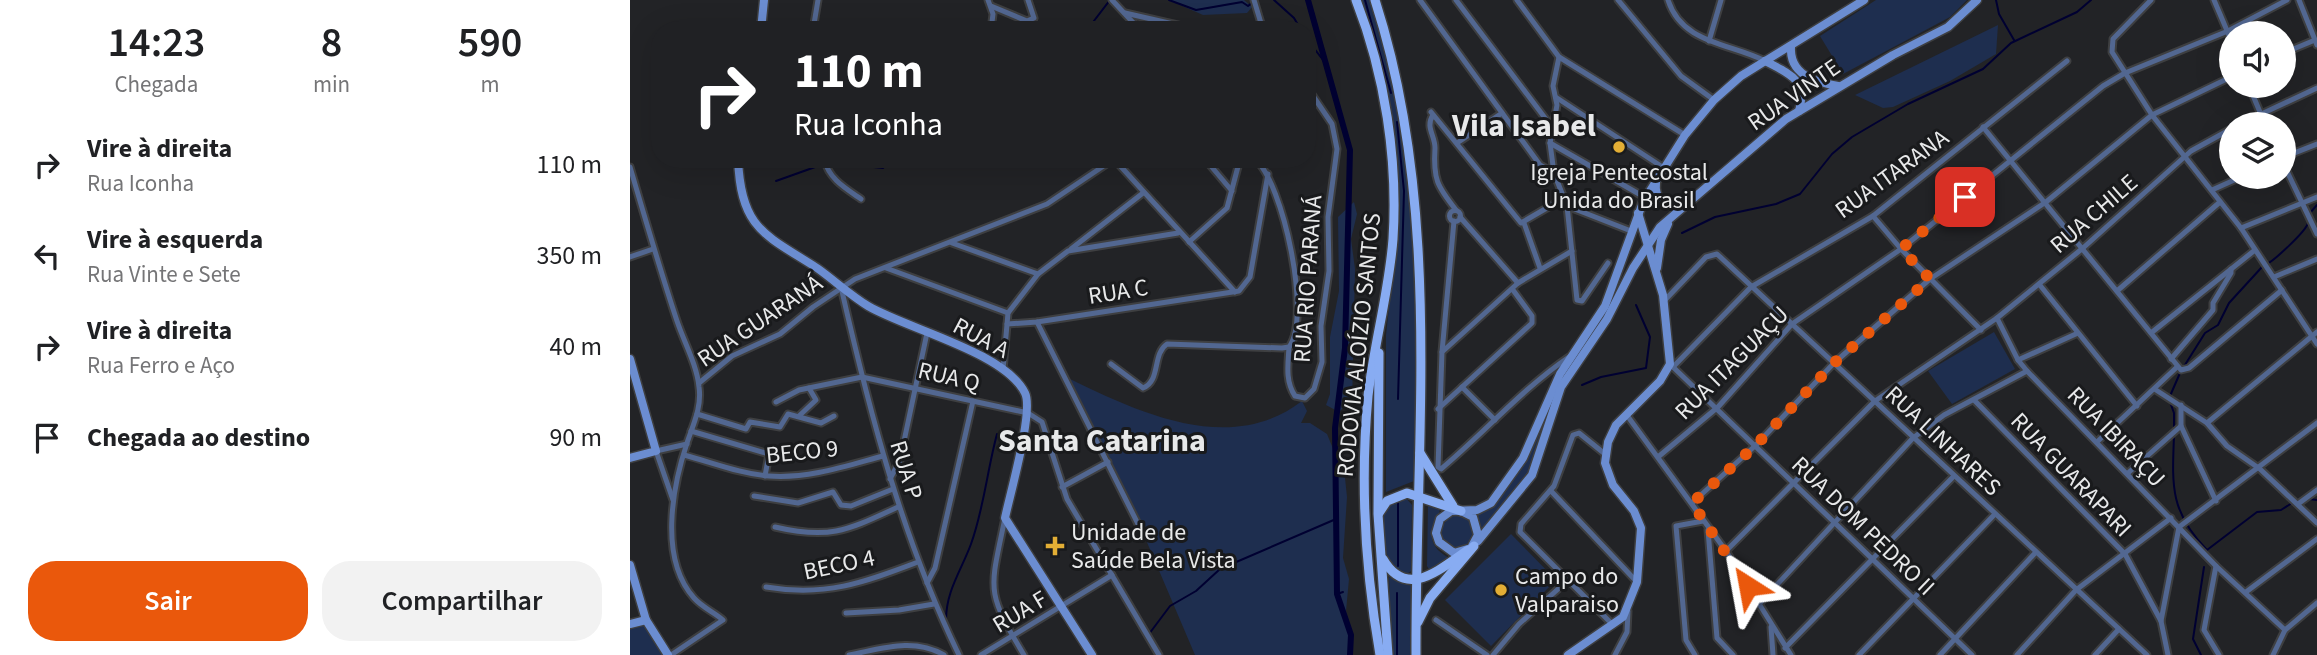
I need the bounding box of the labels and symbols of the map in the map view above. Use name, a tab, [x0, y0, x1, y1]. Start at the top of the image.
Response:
street label: RUA VINTE	[1740, 50, 1848, 140]
district label: Vila Isabel	[1451, 103, 1596, 149]
street label: RUA ITARANA	[1828, 121, 1956, 227]
marker: Igreja Pentecostal Unida do Brasil	[1611, 139, 1627, 155]
place label: Igreja Pentecostal Unida do Brasil	[1530, 155, 1708, 218]
street label: RUA CHILE	[2042, 166, 2146, 262]
pin	[1935, 167, 1995, 227]
street label: RUA RIO PARANÁ	[1285, 194, 1331, 364]
street label: RODOVIA ALOÍZIO SANTOS	[1328, 211, 1390, 479]
street label: RUA GUARANÁ	[690, 266, 830, 376]
street label: RUA C	[1085, 270, 1151, 314]
street label: RUA ITAGUAÇU	[1667, 298, 1797, 428]
street label: RUA A	[946, 309, 1016, 367]
street label: RUA Q	[915, 353, 983, 401]
street label: RUA LINHARES	[1877, 378, 2009, 504]
street label: RUA IBIRAÇU	[2059, 379, 2173, 495]
street label: RUA GUARAPARI	[2002, 405, 2140, 545]
district label: Santa Catarina	[998, 418, 1206, 464]
street label: BECO 9	[764, 431, 840, 473]
street label: RUA P	[880, 436, 932, 504]
street label: RUA DOM PEDRO II	[1783, 448, 1943, 604]
place label: Unidade de Saúde Bela Vista	[1071, 515, 1236, 578]
marker: Unidade de Saúde Bela Vista	[1045, 536, 1065, 556]
street label: BECO 4	[800, 540, 878, 590]
position arrow	[1711, 549, 1785, 623]
place label: Campo do Valparaiso	[1515, 559, 1619, 622]
street label: RUA F	[986, 582, 1054, 642]
marker: Campo do Valparaiso	[1493, 582, 1509, 598]

